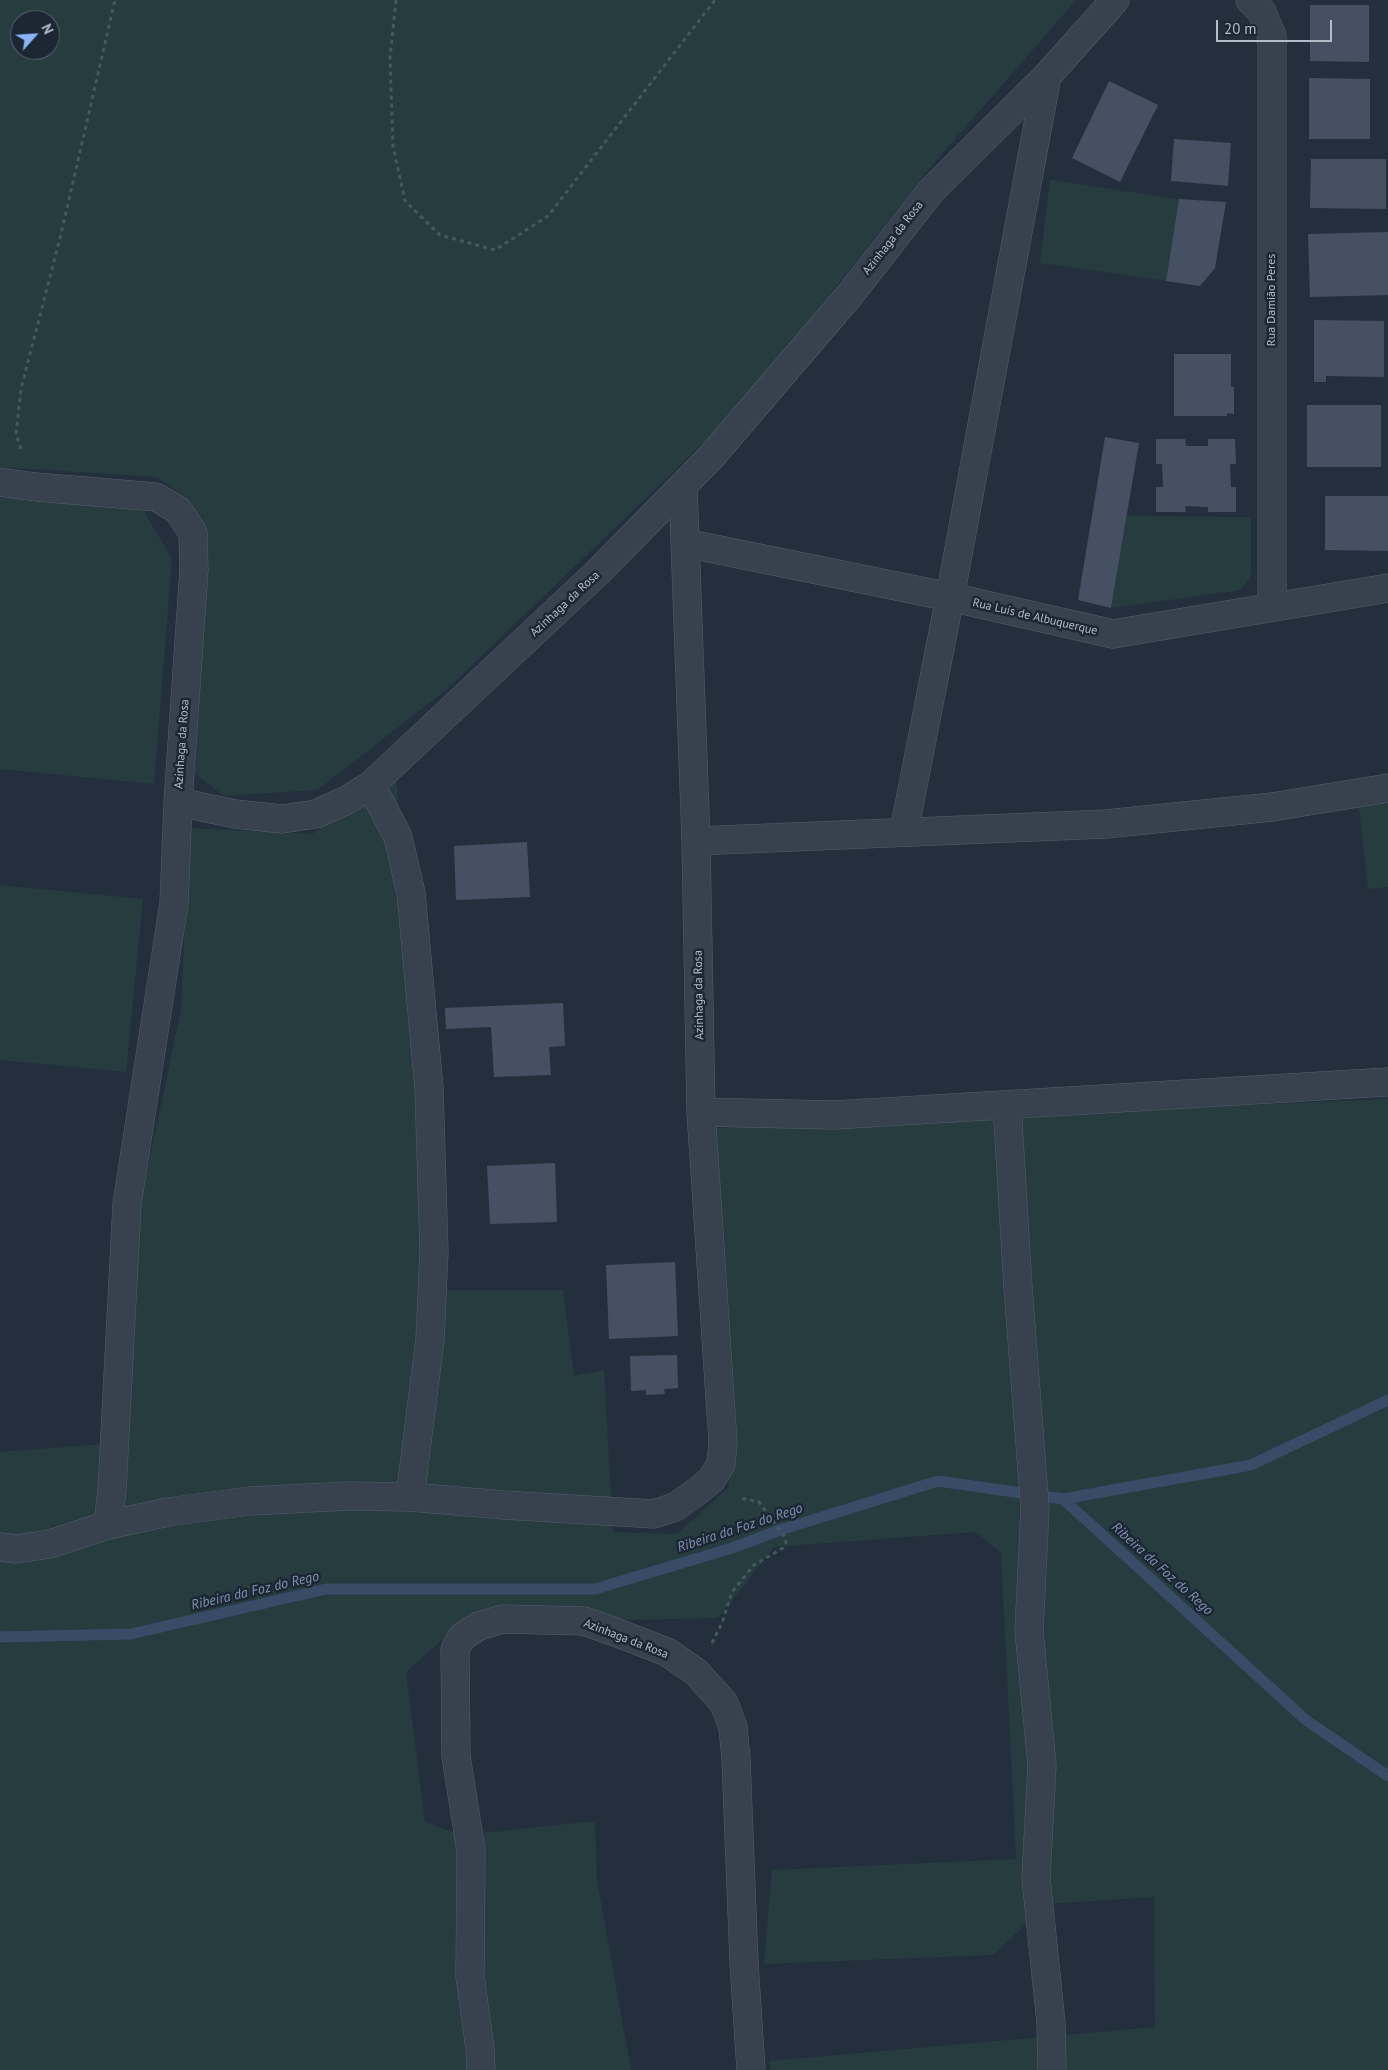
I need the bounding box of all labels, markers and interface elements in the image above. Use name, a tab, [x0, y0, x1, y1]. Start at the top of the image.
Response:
north arrow	[10, 10, 60, 60]
scale bar	[1218, 10, 1334, 42]
text: 20 m	[1224, 19, 1257, 38]
text: N	[37, 21, 58, 37]
street label: Azinhaga da Rosa	[860, 198, 926, 278]
street label: Rua Damião Peres	[1265, 254, 1279, 346]
street label: Azinhaga da Rosa	[527, 568, 603, 640]
street label: Rua Luís de Albuquerque	[971, 596, 1099, 638]
street label: Azinhaga da Rosa	[172, 699, 192, 789]
street label: Azinhaga da Rosa	[691, 950, 707, 1040]
water label: Ribeira da Foz do Rego	[675, 1500, 805, 1556]
water label: Ribeira da Foz do Rego	[1108, 1519, 1216, 1619]
water label: Ribeira da Foz do Rego	[189, 1568, 321, 1614]
street label: Azinhaga da Rosa	[582, 1616, 670, 1662]

